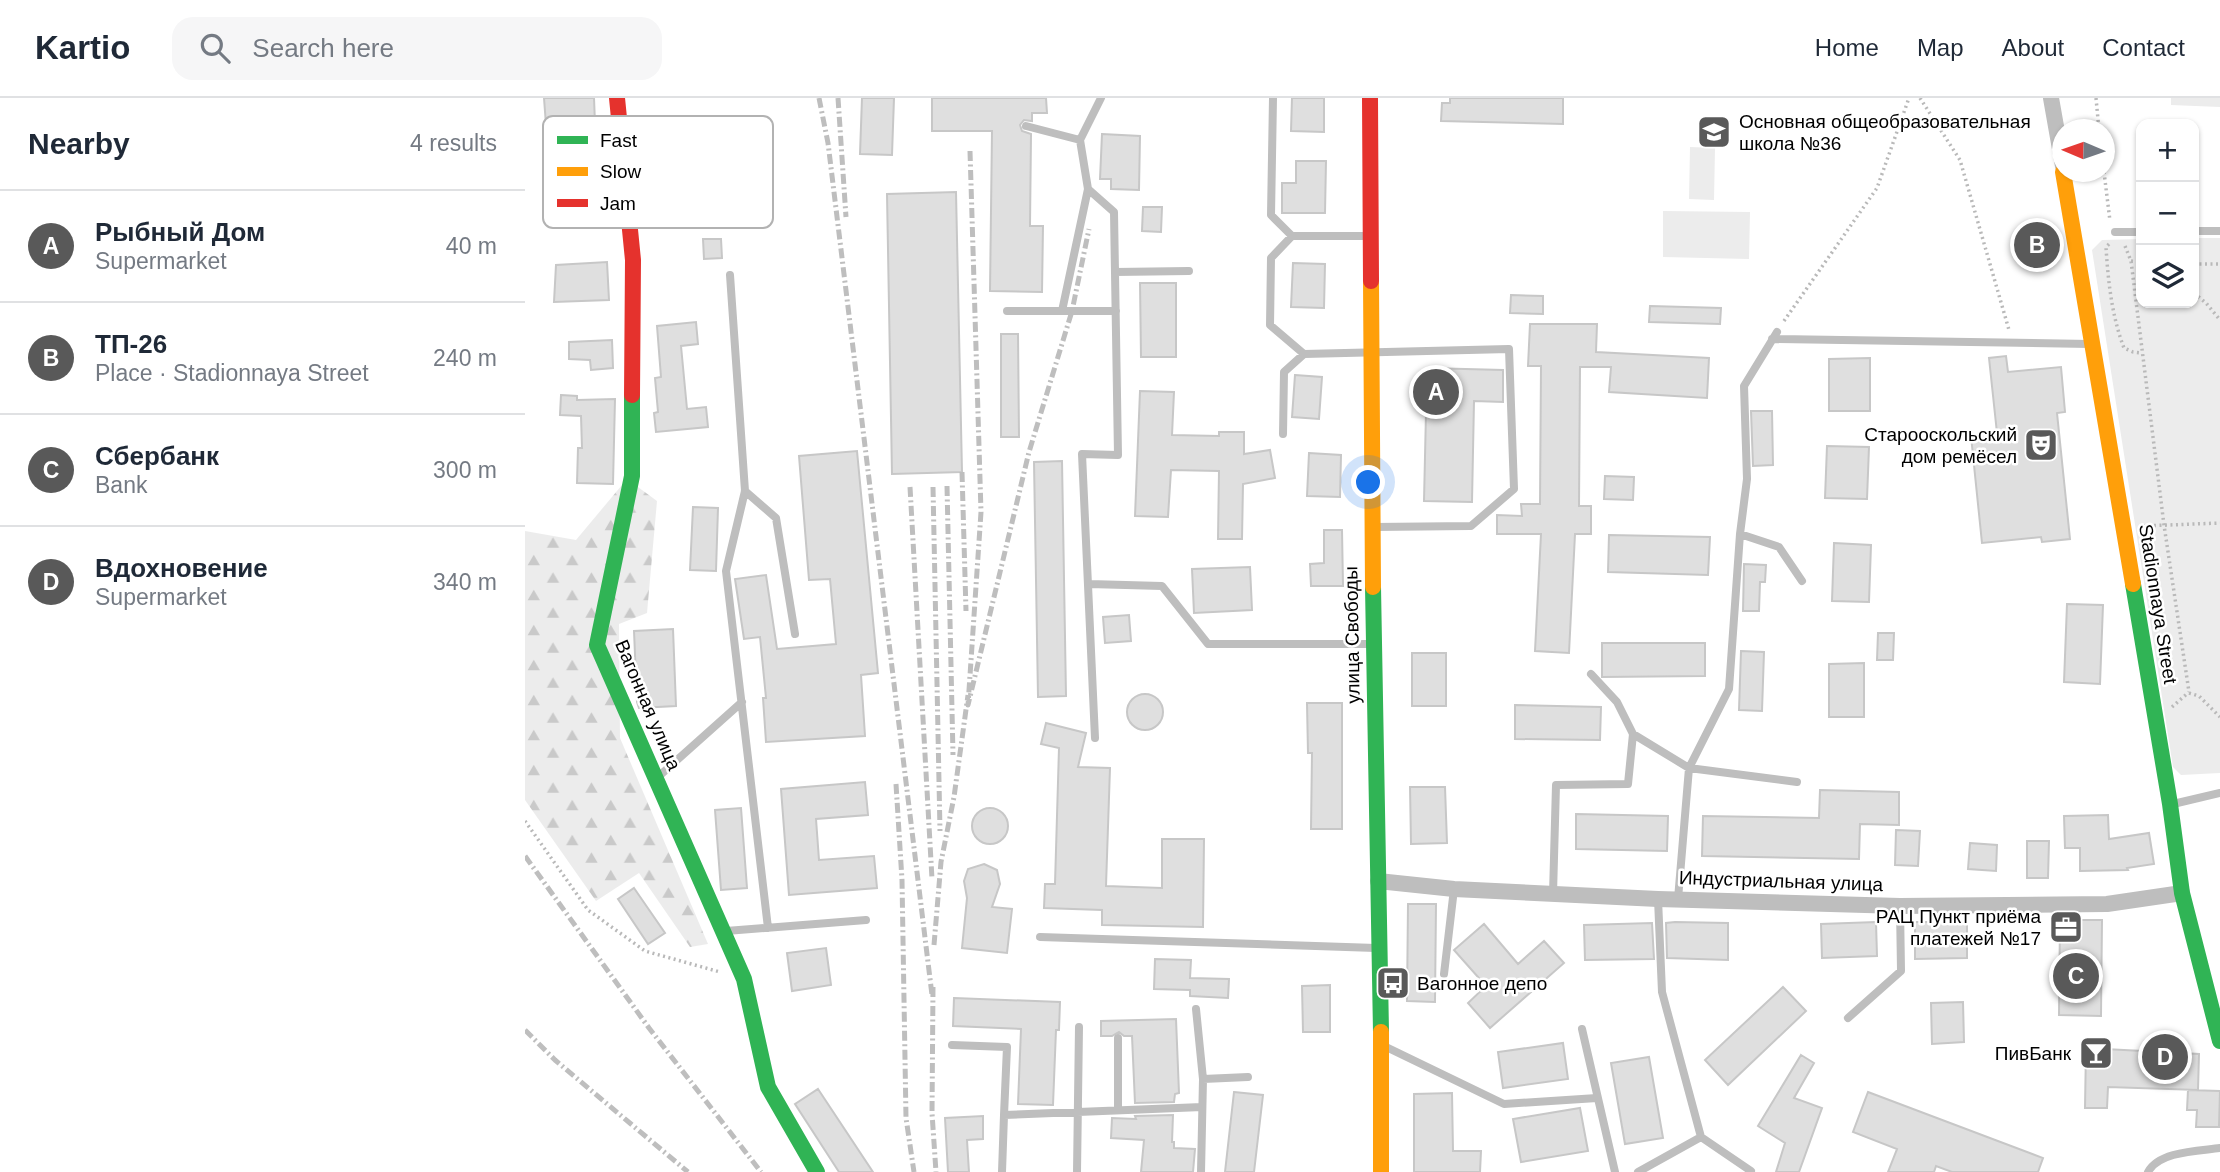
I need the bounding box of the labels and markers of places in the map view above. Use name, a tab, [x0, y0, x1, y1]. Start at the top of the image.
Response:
place label: Основная общеобразовательная школа №36	[1739, 111, 2031, 154]
school or university icon: Основная общеобразовательная школа №36	[1695, 113, 1733, 151]
pin: B	[2014, 219, 2060, 271]
pin: A	[1413, 366, 1459, 418]
place label: Старооскольский дом ремёсел	[1864, 424, 2017, 467]
theatre icon: Старооскольский дом ремёсел	[2022, 426, 2060, 464]
place label: РАЦ Пункт приёма платежей №17	[1876, 906, 2041, 949]
office icon: РАЦ Пункт приёма платежей №17	[2047, 908, 2085, 946]
pin: C	[2053, 950, 2099, 1002]
bus stop icon: Вагонное депо	[1374, 964, 1412, 1002]
place label: Вагонное депо	[1417, 973, 1547, 994]
pin: D	[2142, 1031, 2188, 1083]
bar icon: ПивБанк	[2077, 1034, 2115, 1072]
place label: ПивБанк	[1995, 1043, 2072, 1064]

